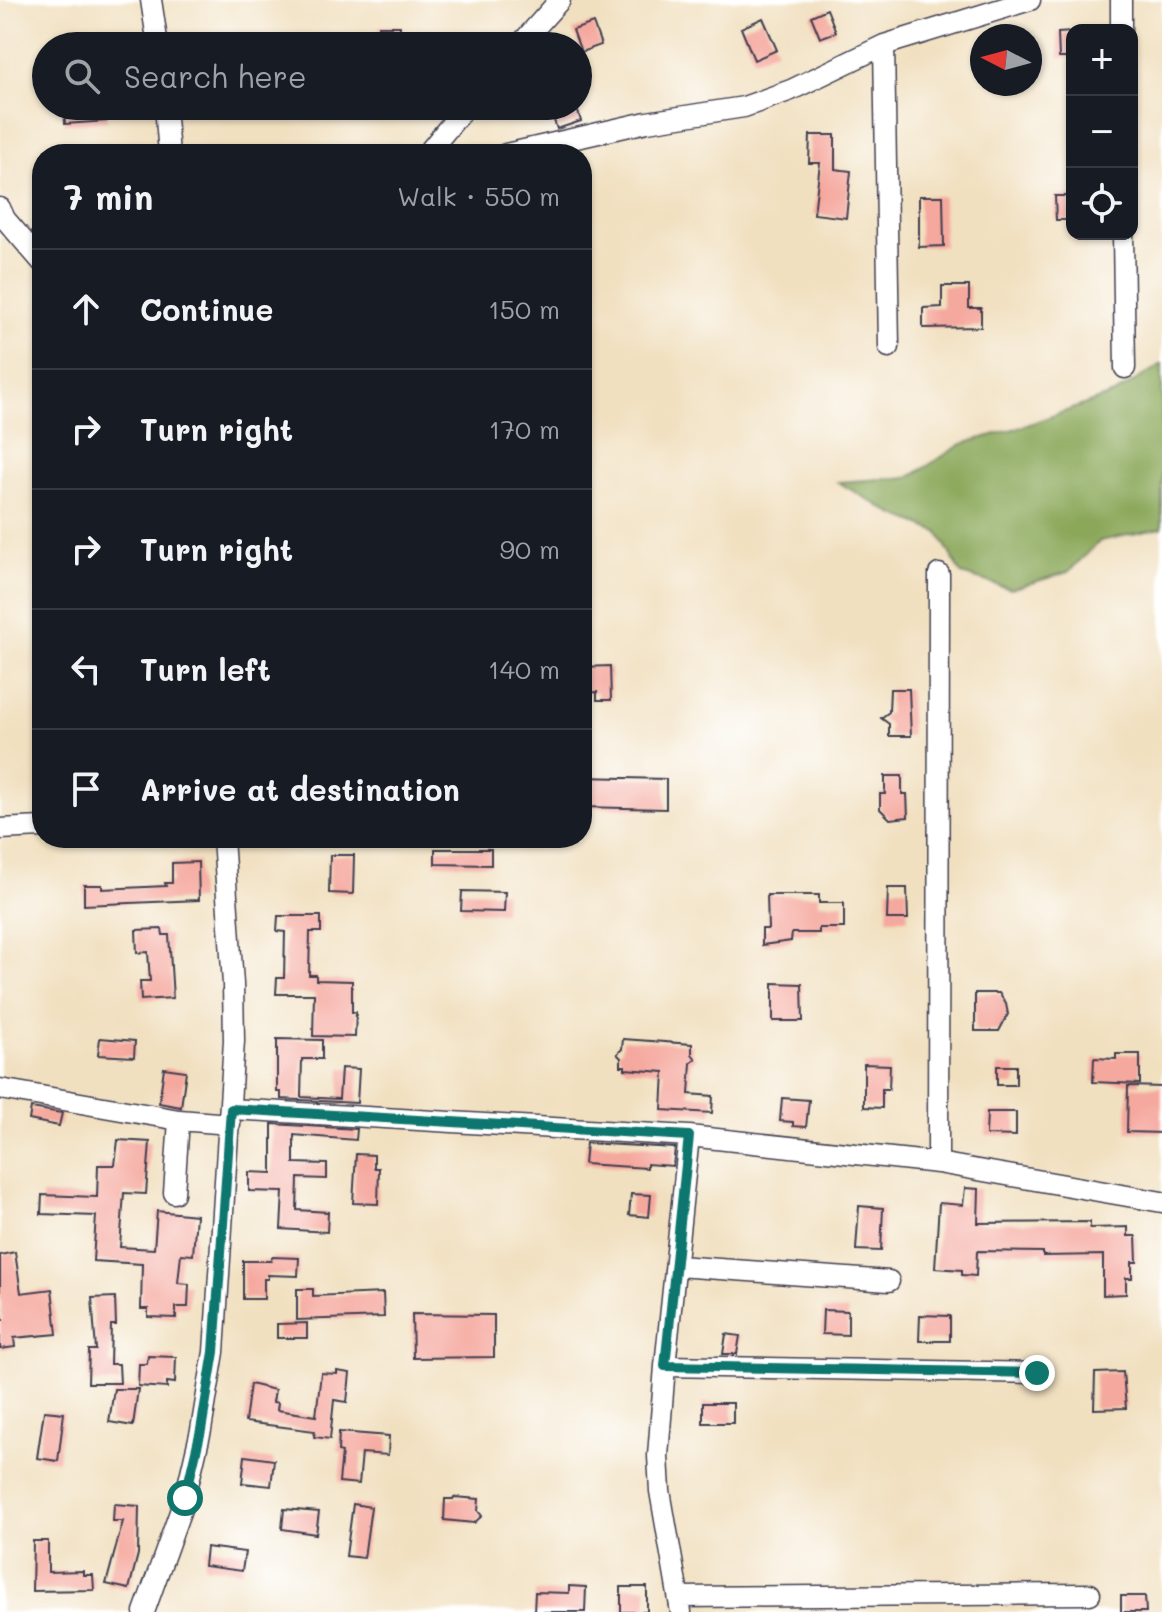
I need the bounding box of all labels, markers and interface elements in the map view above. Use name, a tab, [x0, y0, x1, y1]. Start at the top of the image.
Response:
north arrow	[970, 24, 1042, 96]
map controls	[1066, 24, 1138, 240]
button: +	[1066, 24, 1138, 96]
search box	[32, 32, 592, 120]
icon: search	[60, 54, 104, 98]
text: Search here	[124, 56, 307, 96]
button: −	[1066, 96, 1138, 168]
button: locate	[1066, 168, 1138, 240]
text: 7 min	[64, 174, 153, 219]
text: Walk · 550 m	[397, 179, 560, 213]
icon: ahead	[64, 287, 108, 331]
text: Continue	[140, 289, 273, 329]
text: 150 m	[488, 292, 560, 326]
icon: right	[64, 407, 108, 451]
text: Turn right	[140, 409, 293, 449]
text: 170 m	[489, 412, 560, 446]
icon: right	[64, 527, 108, 571]
text: Turn right	[140, 529, 293, 569]
text: 90 m	[500, 532, 560, 566]
icon: left	[64, 647, 108, 691]
text: Turn left	[140, 649, 271, 689]
text: 140 m	[488, 652, 560, 686]
icon: arrive	[64, 767, 108, 811]
text: Arrive at destination	[140, 769, 460, 809]
route end	[1019, 1355, 1055, 1391]
route start	[167, 1480, 203, 1516]

